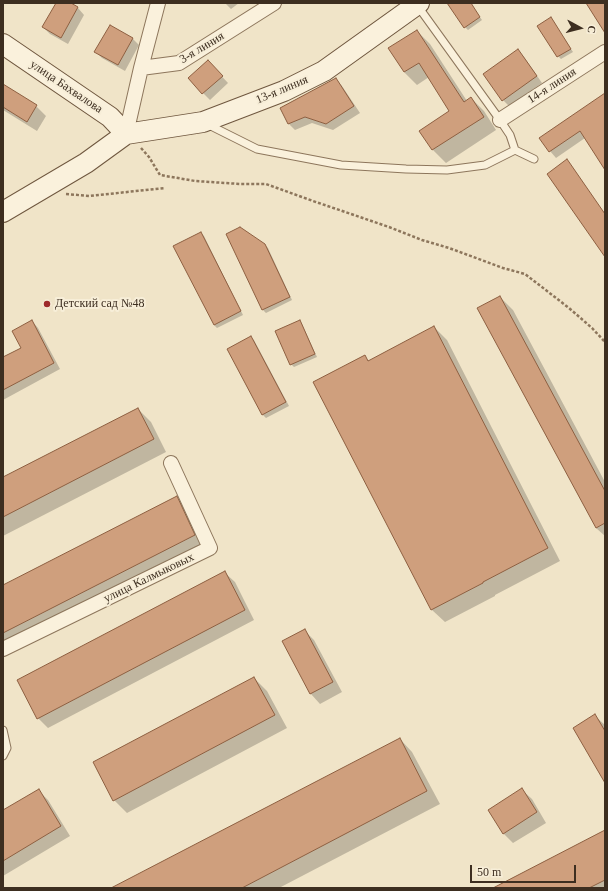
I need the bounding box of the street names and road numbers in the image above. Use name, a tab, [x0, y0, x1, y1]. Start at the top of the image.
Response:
street label: 3-я линия	[177, 29, 227, 67]
street label: улица Бахвалова	[27, 57, 105, 117]
street label: 14-я линия	[525, 65, 579, 107]
street label: 13-я линия	[254, 73, 310, 107]
street label: улица Калмыковых	[102, 550, 196, 606]

